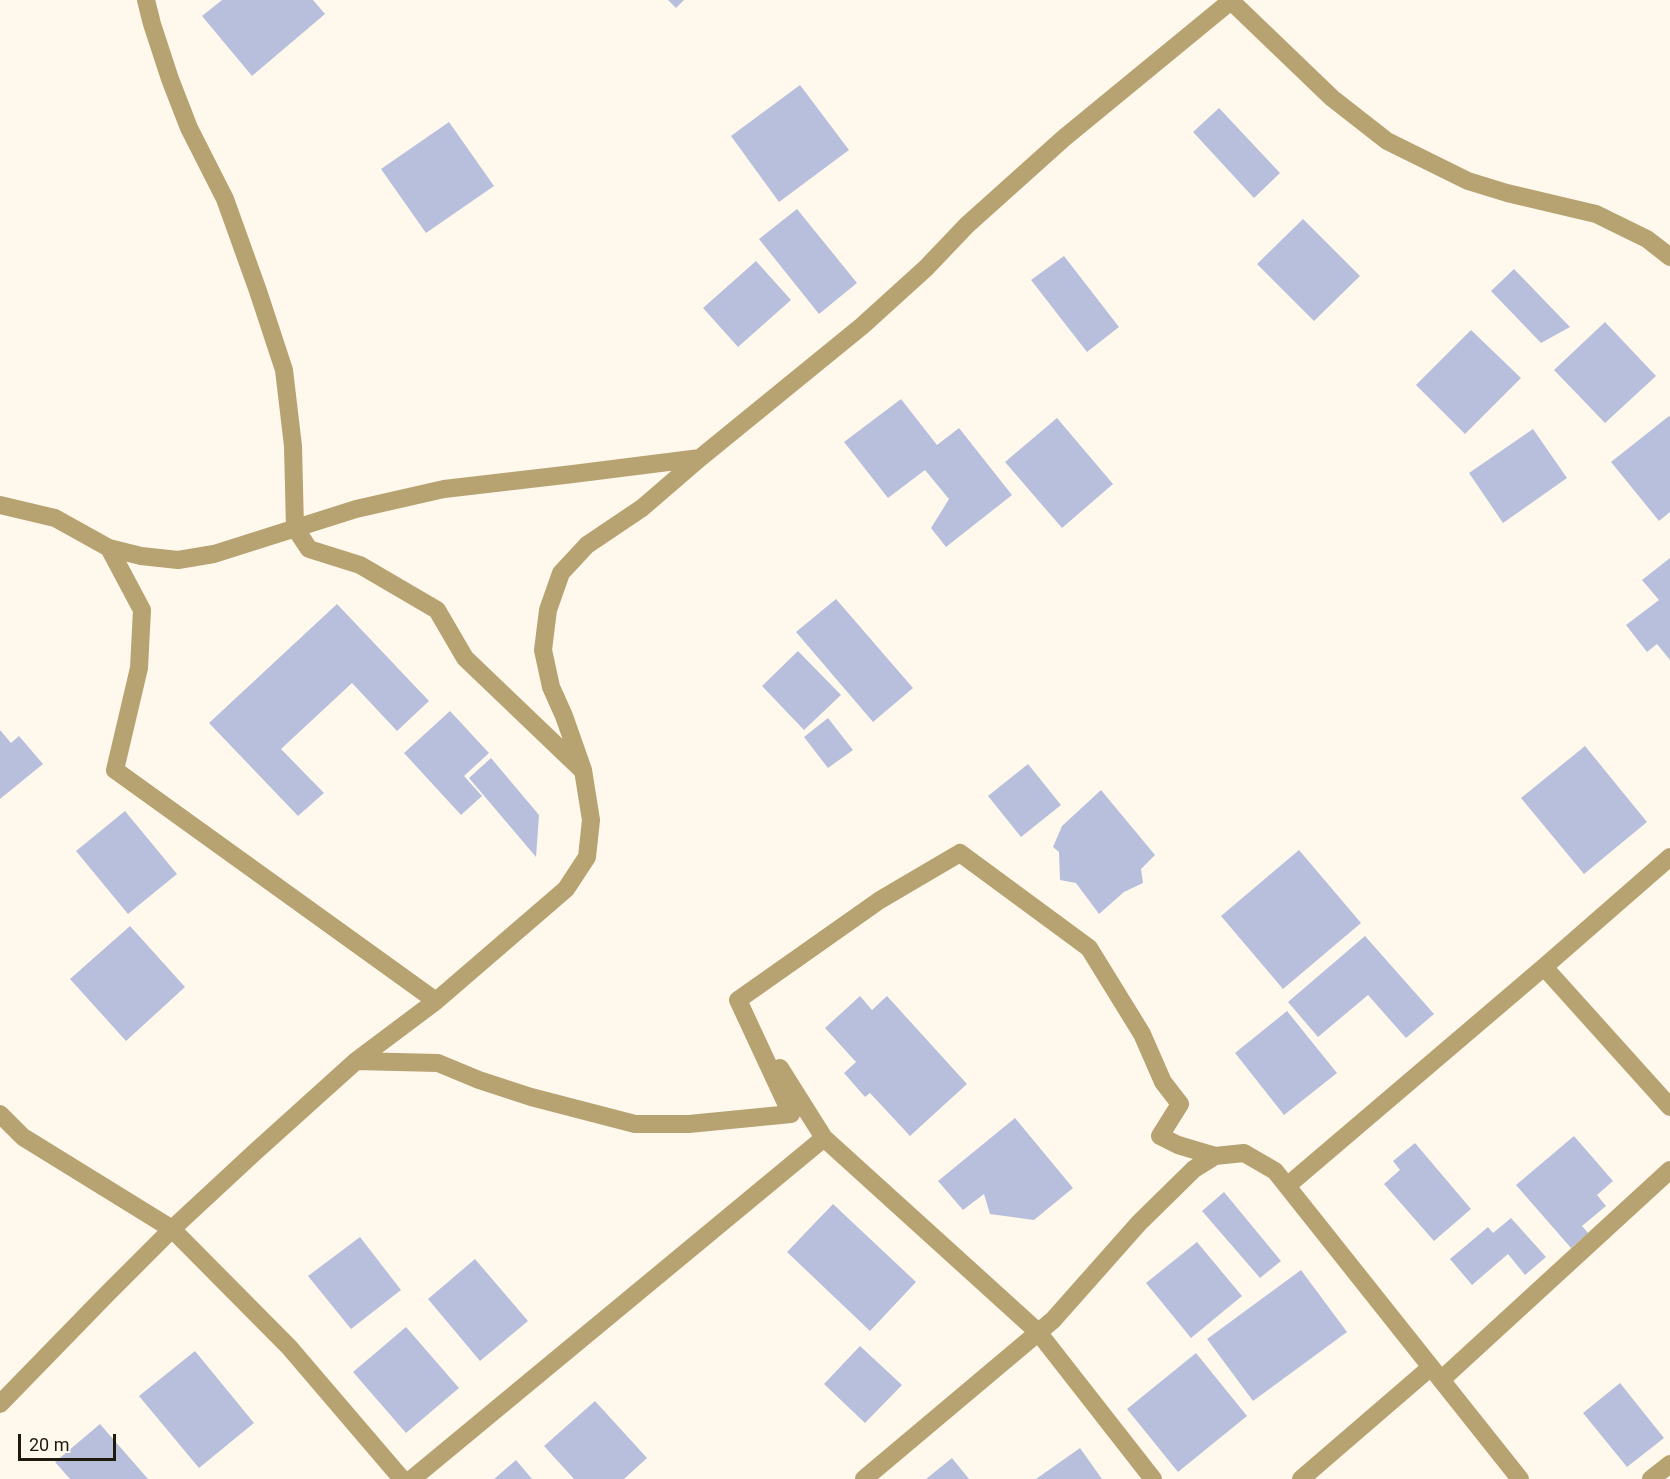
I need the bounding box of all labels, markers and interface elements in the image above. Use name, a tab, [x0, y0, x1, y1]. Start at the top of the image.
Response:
scale bar	[21, 1422, 118, 1460]
text: 20 m	[29, 1434, 69, 1455]

